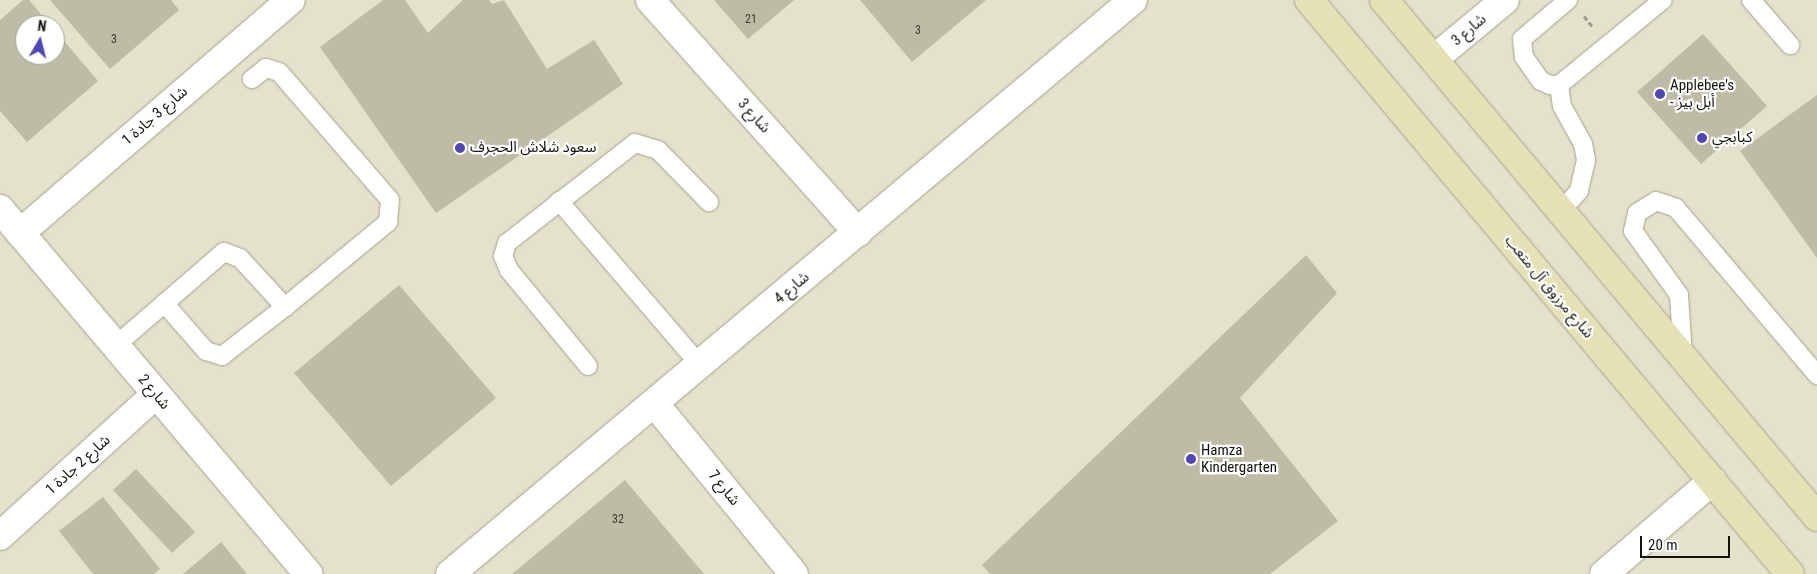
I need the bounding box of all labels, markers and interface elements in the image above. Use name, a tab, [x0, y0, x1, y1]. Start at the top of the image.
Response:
street label: شارع 3	[1448, 10, 1490, 50]
house number: 21	[745, 13, 757, 27]
north arrow	[15, 15, 65, 65]
text: N	[37, 18, 47, 35]
house number: 3	[915, 24, 921, 38]
house number: 3	[111, 33, 117, 47]
place label: Applebee's - أبل بيز	[1670, 76, 1734, 111]
street label: شارع 3 جادة 1	[119, 83, 191, 149]
marker: Applebee's - أبل بيز	[1654, 88, 1666, 100]
street label: شارع 3	[734, 95, 774, 137]
place label: كبابجي	[1712, 129, 1752, 147]
marker: كبابجي	[1696, 132, 1708, 144]
place label: سعود شلاش الحجرف	[470, 139, 596, 157]
marker: سعود شلاش الحجرف	[454, 142, 466, 154]
street label: شارع مرزوق آل متعب	[1501, 232, 1597, 342]
street label: شارع 4	[771, 268, 813, 308]
street label: شارع 2	[134, 371, 174, 413]
street label: شارع 2 جادة 1	[42, 431, 114, 499]
place label: Hamza Kindergarten	[1201, 441, 1277, 476]
marker: Hamza Kindergarten	[1185, 453, 1197, 465]
street label: شارع 7	[704, 467, 744, 509]
house number: 32	[612, 513, 624, 527]
scale bar	[1642, 526, 1732, 558]
text: 20 m	[1648, 536, 1678, 554]

